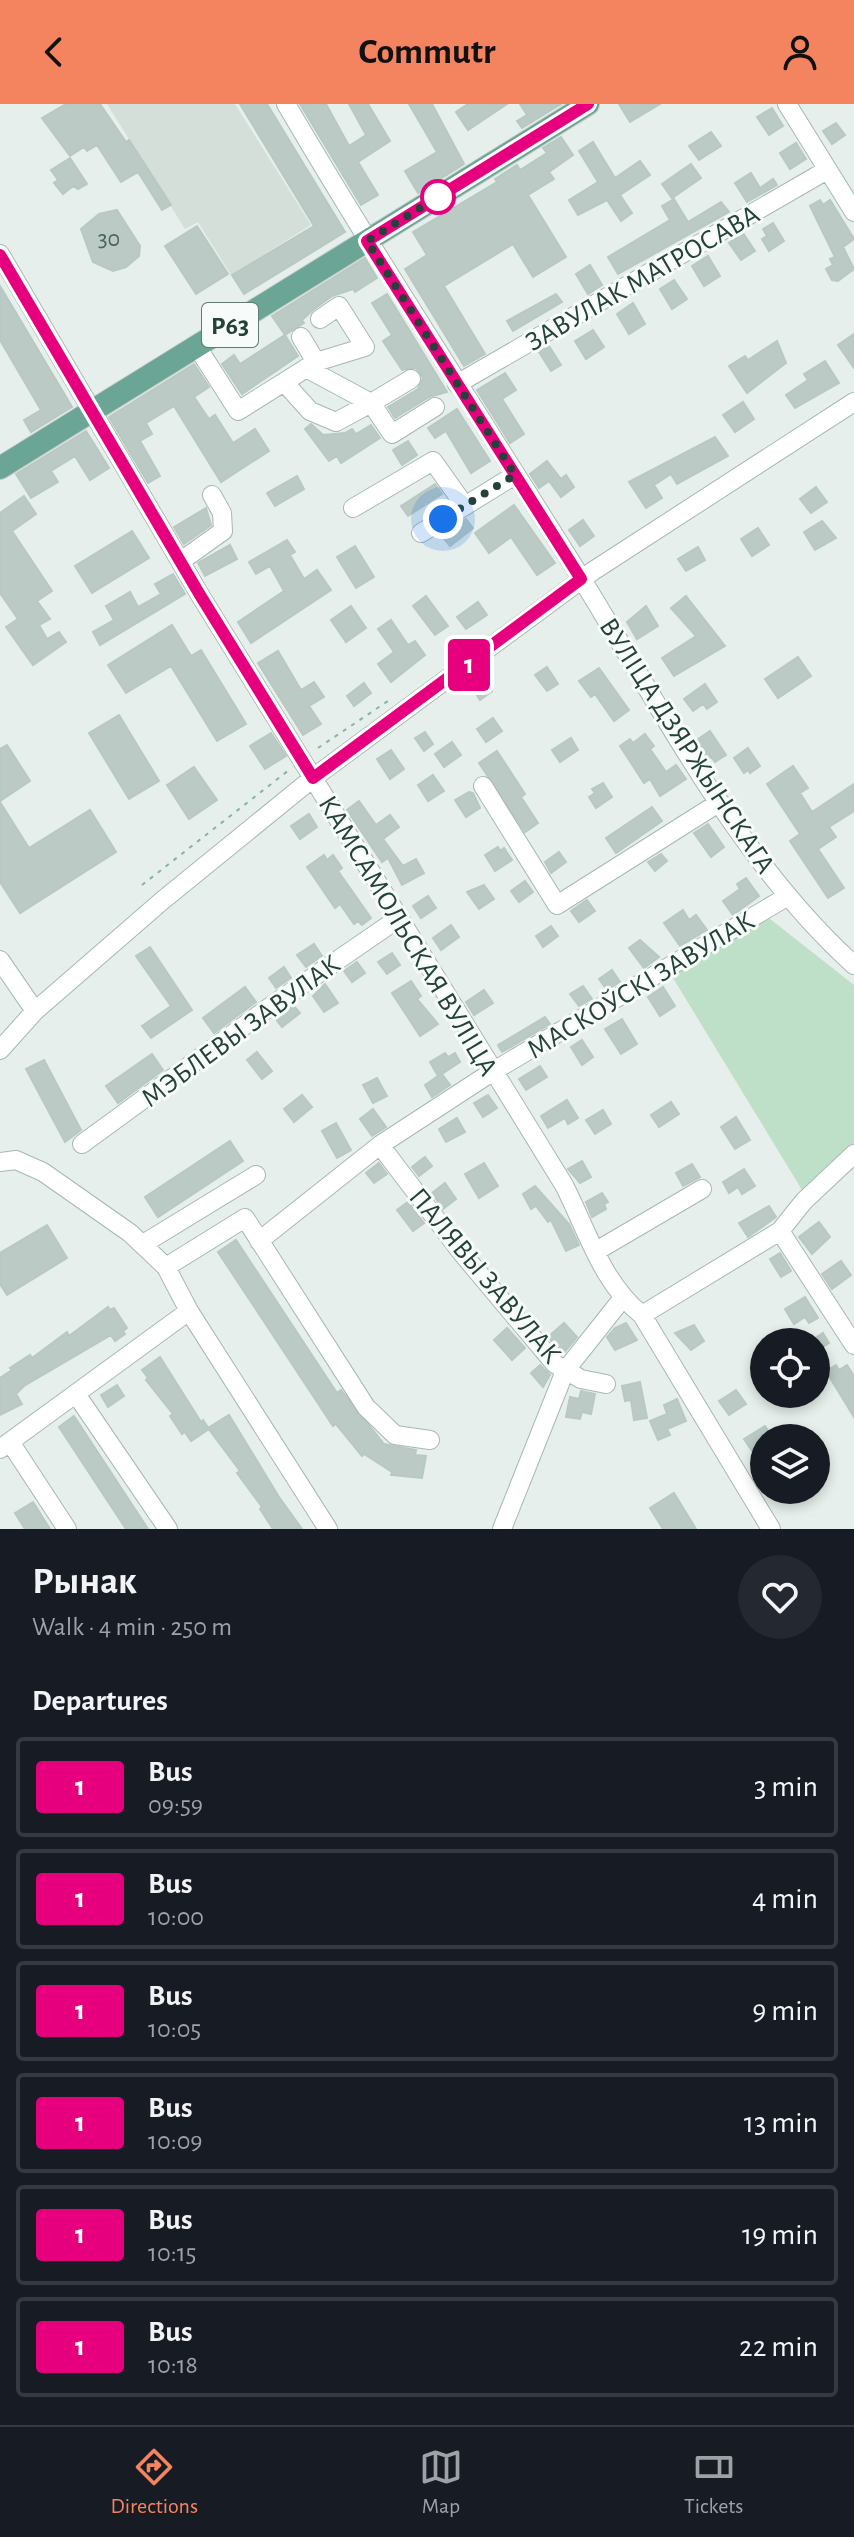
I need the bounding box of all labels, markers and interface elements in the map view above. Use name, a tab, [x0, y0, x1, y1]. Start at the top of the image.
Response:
icon: back	[32, 30, 76, 74]
icon: person	[778, 30, 822, 74]
text: Commutr	[359, 34, 495, 70]
unlabelled marker	[421, 180, 455, 214]
street label: ЗАВУЛАК МАТРОСАВА	[521, 200, 765, 357]
house number: 30	[98, 227, 120, 251]
road number: Р63	[202, 303, 258, 347]
your location	[423, 499, 463, 539]
street label: ВУЛІЦА ДЗЯРЖЫНСКАГА	[593, 613, 779, 879]
line badge: 1	[443, 639, 495, 691]
text: 1	[464, 651, 474, 679]
street label: КАМСАМОЛЬСКАЯ ВУЛІЦА	[313, 791, 502, 1081]
street label: МАСКОЎСКІ ЗАВУЛАК	[522, 906, 760, 1065]
street label: МЭБЛЕВЫ ЗАВУЛАК	[137, 950, 346, 1113]
street label: ПАЛЯВЫ ЗАВУЛАК	[403, 1183, 566, 1369]
map controls	[750, 1328, 830, 1504]
button: locate	[750, 1328, 830, 1408]
button: layers	[750, 1424, 830, 1504]
button: heart	[738, 1555, 822, 1639]
text: Рынак	[32, 1563, 137, 1601]
text: Walk · 4 min · 250 m	[32, 1614, 232, 1640]
text: Departures	[32, 1686, 168, 1716]
text: Bus	[148, 1757, 193, 1787]
text: 3 min	[754, 1772, 818, 1802]
text: 1	[75, 1773, 85, 1801]
text: 09:59	[148, 1792, 203, 1818]
text: Bus	[148, 1869, 193, 1899]
text: 4 min	[752, 1884, 818, 1914]
text: 1	[75, 1885, 85, 1913]
text: 10:00	[148, 1904, 204, 1930]
text: Bus	[148, 1981, 193, 2011]
text: 9 min	[752, 1996, 818, 2026]
text: 1	[75, 1997, 85, 2025]
text: 10:05	[148, 2016, 201, 2042]
text: Bus	[148, 2093, 193, 2123]
text: 13 min	[744, 2108, 818, 2138]
text: 1	[75, 2109, 85, 2137]
text: 10:09	[148, 2128, 203, 2154]
text: Bus	[148, 2205, 193, 2235]
text: 19 min	[742, 2220, 818, 2250]
text: 1	[75, 2221, 85, 2249]
text: 10:15	[148, 2240, 196, 2266]
text: Bus	[148, 2317, 193, 2347]
text: 22 min	[739, 2332, 818, 2362]
text: 1	[75, 2333, 85, 2361]
text: 10:18	[148, 2352, 198, 2378]
tab: Directions	[110, 2445, 198, 2519]
tab: Map	[419, 2445, 463, 2519]
tab: Tickets	[684, 2445, 744, 2519]

